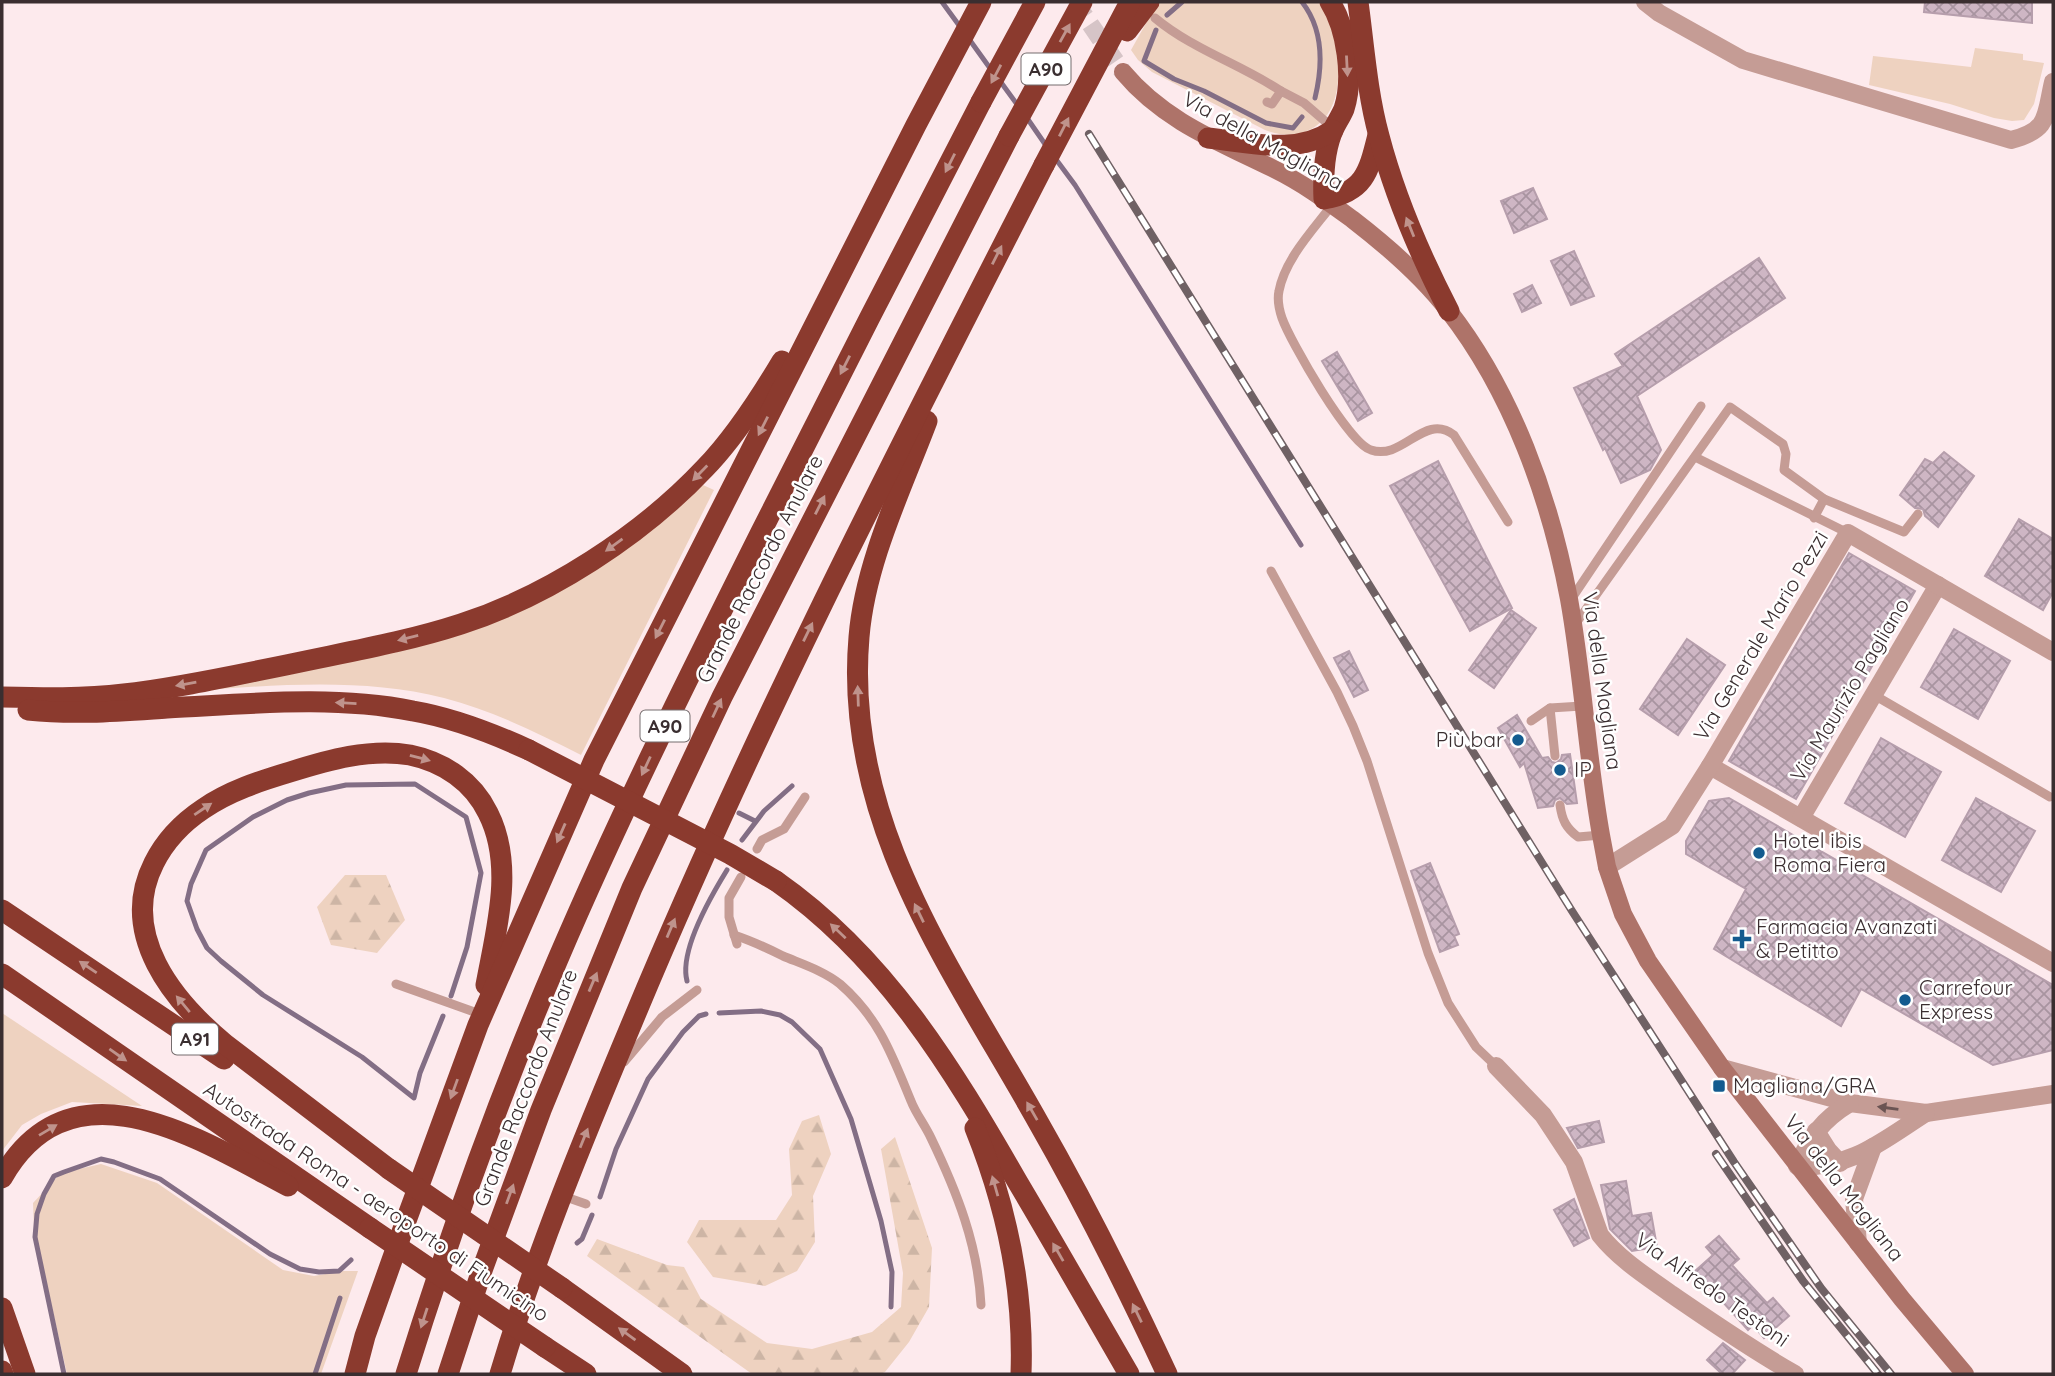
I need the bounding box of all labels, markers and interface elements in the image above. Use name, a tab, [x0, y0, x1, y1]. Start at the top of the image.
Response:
one-way arrow	[1059, 23, 1071, 43]
road number: A90	[1021, 54, 1070, 85]
one-way arrow	[1342, 55, 1353, 77]
one-way arrow	[991, 64, 1003, 84]
street label: Via della Magliana	[1179, 85, 1348, 195]
one-way arrow	[1057, 116, 1069, 136]
one-way arrow	[944, 153, 955, 173]
one-way arrow	[1404, 217, 1415, 238]
one-way arrow	[991, 245, 1003, 265]
one-way arrow	[840, 355, 851, 375]
one-way arrow	[758, 416, 769, 436]
street label: Grande Raccordo Anulare	[690, 450, 828, 687]
one-way arrow	[691, 465, 708, 482]
one-way arrow	[815, 495, 826, 515]
street label: Via Generale Mario Pezzi	[1687, 526, 1833, 745]
one-way arrow	[605, 538, 623, 552]
street label: Via della Magliana	[1578, 590, 1628, 772]
street label: Via Maurizio Pagliano	[1784, 593, 1914, 786]
one-way arrow	[655, 619, 666, 639]
one-way arrow	[802, 622, 814, 642]
one-way arrow	[397, 633, 419, 644]
one-way arrow	[174, 679, 196, 690]
one-way arrow	[853, 685, 864, 707]
one-way arrow	[335, 698, 357, 709]
one-way arrow	[711, 698, 723, 718]
road number: A90	[640, 710, 690, 741]
place label: Più bar	[1436, 726, 1504, 752]
marker: Più bar	[1510, 732, 1526, 748]
one-way arrow	[409, 753, 431, 764]
one-way arrow	[640, 756, 652, 776]
place label: IP	[1574, 756, 1592, 782]
marker: IP	[1552, 762, 1568, 778]
one-way arrow	[194, 802, 212, 816]
one-way arrow	[555, 823, 566, 844]
place label: Hotel ibis Roma Fiera	[1773, 827, 1886, 877]
marker: Hotel ibis Roma Fiera	[1751, 845, 1767, 861]
one-way arrow	[914, 903, 925, 923]
place label: Farmacia Avanzati & Petitto	[1756, 913, 1937, 963]
one-way arrow	[666, 917, 677, 938]
one-way arrow	[829, 923, 847, 939]
marker: Farmacia Avanzati & Petitto	[1734, 931, 1750, 947]
one-way arrow	[78, 961, 97, 974]
street label: Grande Raccordo Anulare	[468, 965, 582, 1210]
one-way arrow	[587, 972, 599, 992]
place label: Carrefour Express	[1919, 974, 2013, 1024]
marker: Carrefour Express	[1897, 992, 1913, 1008]
one-way arrow	[176, 995, 191, 1012]
road number: A91	[172, 1023, 218, 1054]
one-way arrow	[109, 1048, 127, 1062]
place label: Magliana/GRA	[1733, 1072, 1876, 1098]
street label: Autostrada Roma - aeroporto di Fiumicino	[199, 1076, 554, 1327]
one-way arrow	[449, 1078, 460, 1099]
marker: Magliana/GRA	[1711, 1078, 1727, 1094]
one-way arrow	[1026, 1101, 1038, 1121]
one-way arrow	[1877, 1103, 1899, 1114]
street label: Via della Magliana	[1779, 1109, 1910, 1266]
one-way arrow	[39, 1124, 58, 1136]
one-way arrow	[579, 1127, 590, 1148]
one-way arrow	[989, 1176, 999, 1197]
one-way arrow	[505, 1183, 516, 1204]
street label: Via Alfredo Testoni	[1631, 1226, 1794, 1352]
one-way arrow	[1052, 1242, 1064, 1261]
one-way arrow	[1132, 1303, 1143, 1323]
one-way arrow	[419, 1308, 429, 1329]
one-way arrow	[618, 1328, 636, 1342]

